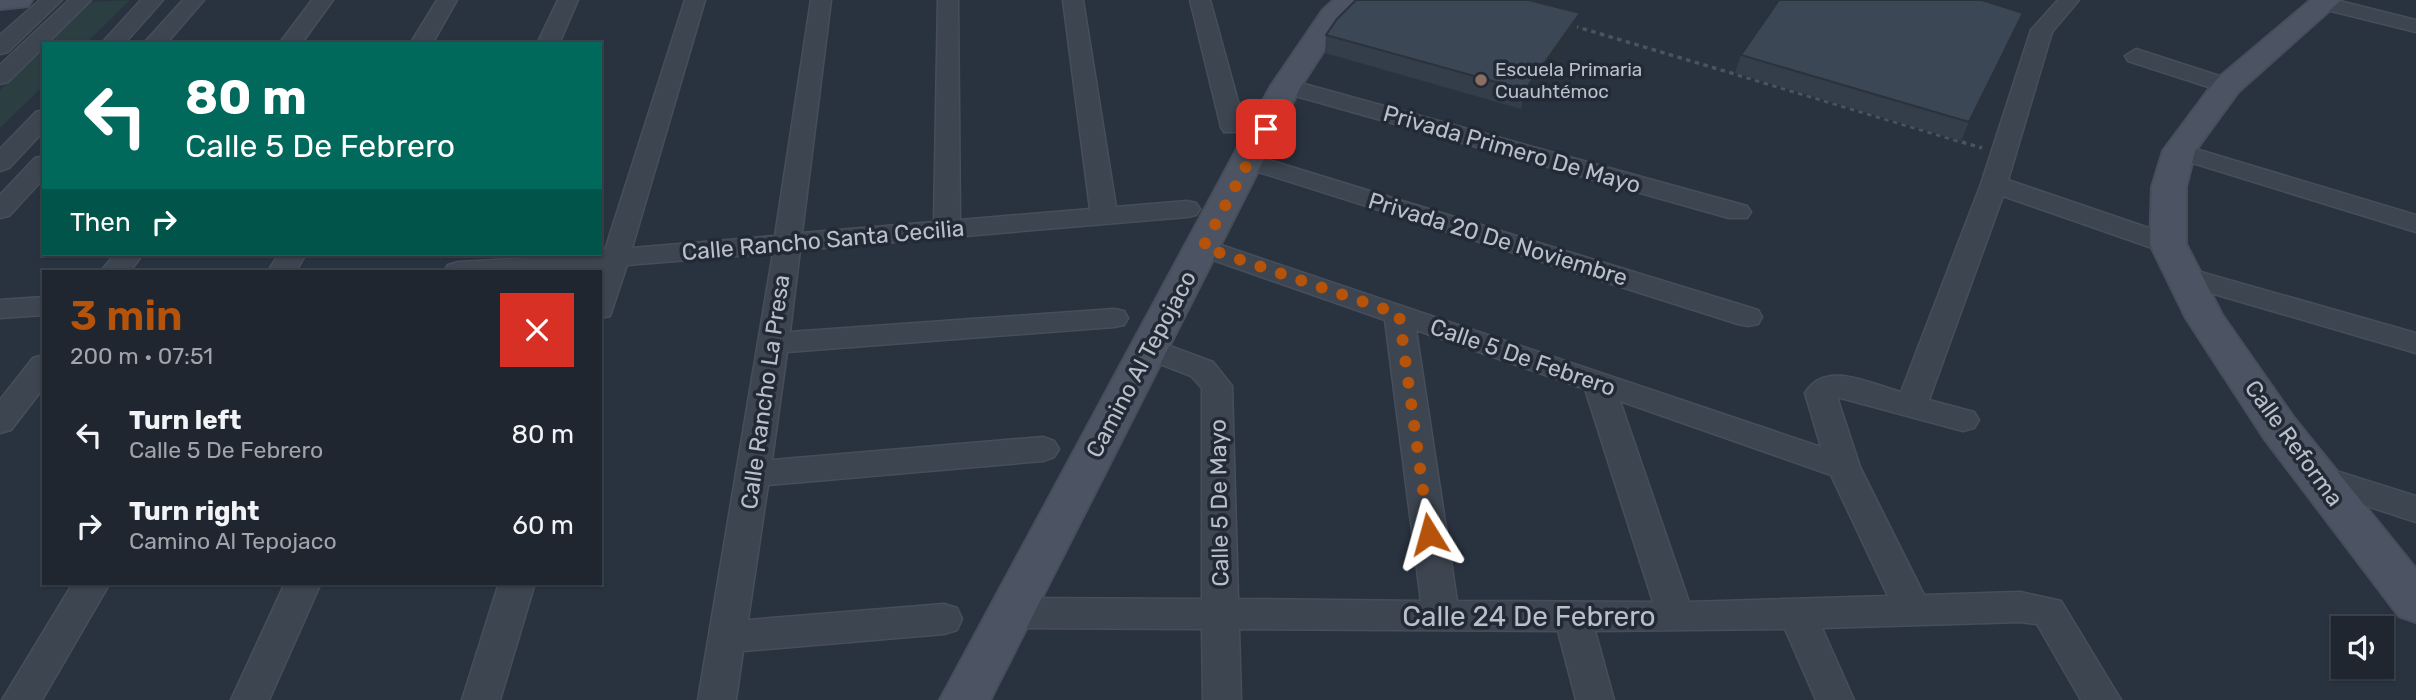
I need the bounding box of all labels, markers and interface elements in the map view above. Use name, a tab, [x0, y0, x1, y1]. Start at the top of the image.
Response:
place label: Escuela Primaria Cuauhtémoc	[1495, 58, 1642, 103]
text: 80 m	[185, 68, 307, 126]
icon: left	[70, 70, 161, 161]
marker: Escuela Primaria Cuauhtémoc	[1473, 72, 1489, 88]
pin	[1236, 99, 1296, 159]
street label: Privada Primero De Mayo	[1380, 99, 1644, 199]
icon: arrive	[1247, 110, 1285, 148]
text: Calle 5 De Febrero	[185, 127, 455, 165]
street label: Privada 20 De Noviembre	[1365, 186, 1631, 292]
icon: right	[145, 203, 183, 241]
text: Then	[70, 207, 131, 238]
street label: Calle Rancho Santa Cecilia	[681, 214, 965, 266]
street label: Camino Al Tepojaco	[1080, 266, 1202, 462]
street label: Calle Rancho La Presa	[735, 273, 795, 511]
text: 3 min	[70, 291, 183, 341]
button: close	[500, 293, 574, 367]
street label: Calle 5 De Febrero	[1427, 312, 1619, 402]
text: 200 m · 07:51	[70, 342, 213, 370]
street label: Calle Reforma	[2239, 374, 2349, 512]
text: Turn left	[129, 405, 241, 436]
icon: left	[70, 416, 108, 454]
text: 80 m	[511, 419, 574, 450]
street label: Calle 5 De Mayo	[1204, 419, 1234, 587]
text: Calle 5 De Febrero	[129, 436, 323, 464]
text: Turn right	[129, 496, 259, 527]
position arrow	[1392, 497, 1466, 571]
icon: right	[70, 507, 108, 545]
text: 60 m	[512, 510, 574, 541]
text: Camino Al Tepojaco	[129, 527, 337, 555]
street label: Calle 24 De Febrero	[1402, 600, 1656, 633]
map controls	[2331, 616, 2394, 679]
button: sound	[2331, 616, 2394, 679]

